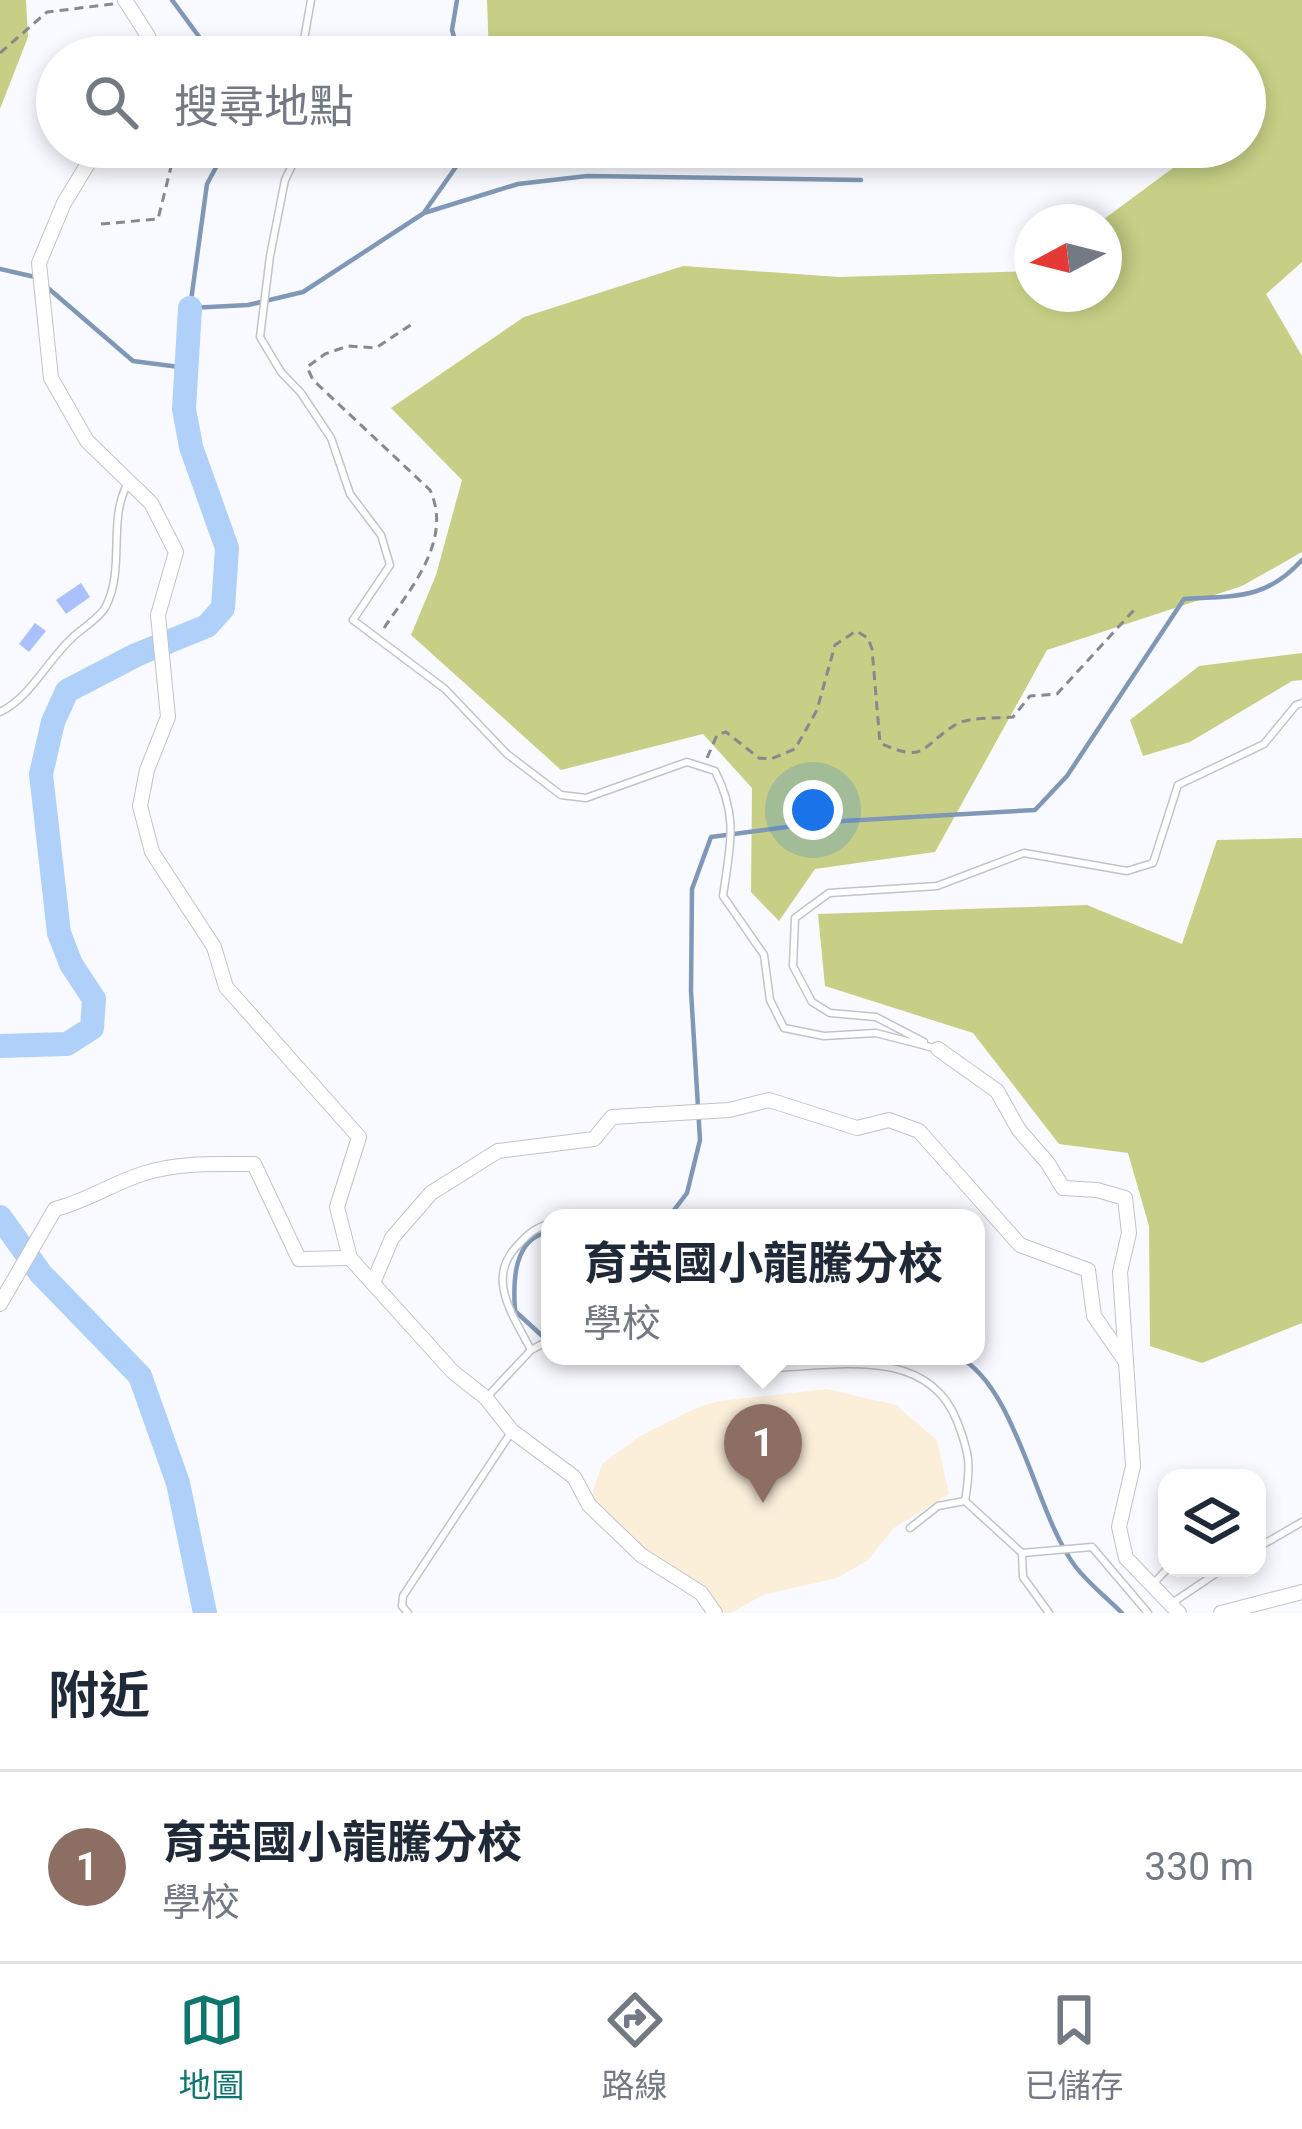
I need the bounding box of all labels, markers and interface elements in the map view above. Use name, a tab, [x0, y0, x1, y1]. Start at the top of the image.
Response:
search box	[36, 36, 1266, 168]
icon: search	[78, 69, 144, 135]
text: 搜尋地點	[174, 80, 354, 133]
north arrow	[1014, 204, 1122, 312]
your location	[783, 780, 843, 840]
popup	[541, 1209, 985, 1365]
text: 育英國小龍騰分校	[583, 1237, 943, 1290]
text: 學校	[583, 1301, 661, 1347]
pin: 1	[724, 1404, 802, 1503]
map controls	[1158, 1469, 1266, 1577]
button: layers	[1158, 1469, 1266, 1577]
text: 附近	[48, 1666, 150, 1725]
text: 育英國小龍騰分校	[162, 1816, 522, 1869]
text: 1	[76, 1844, 98, 1890]
text: 330 m	[1144, 1844, 1254, 1890]
text: 學校	[162, 1880, 240, 1926]
tab: 地圖	[179, 1987, 245, 2107]
tab: 路線	[602, 1987, 668, 2107]
tab: 已儲存	[1025, 1987, 1124, 2107]

